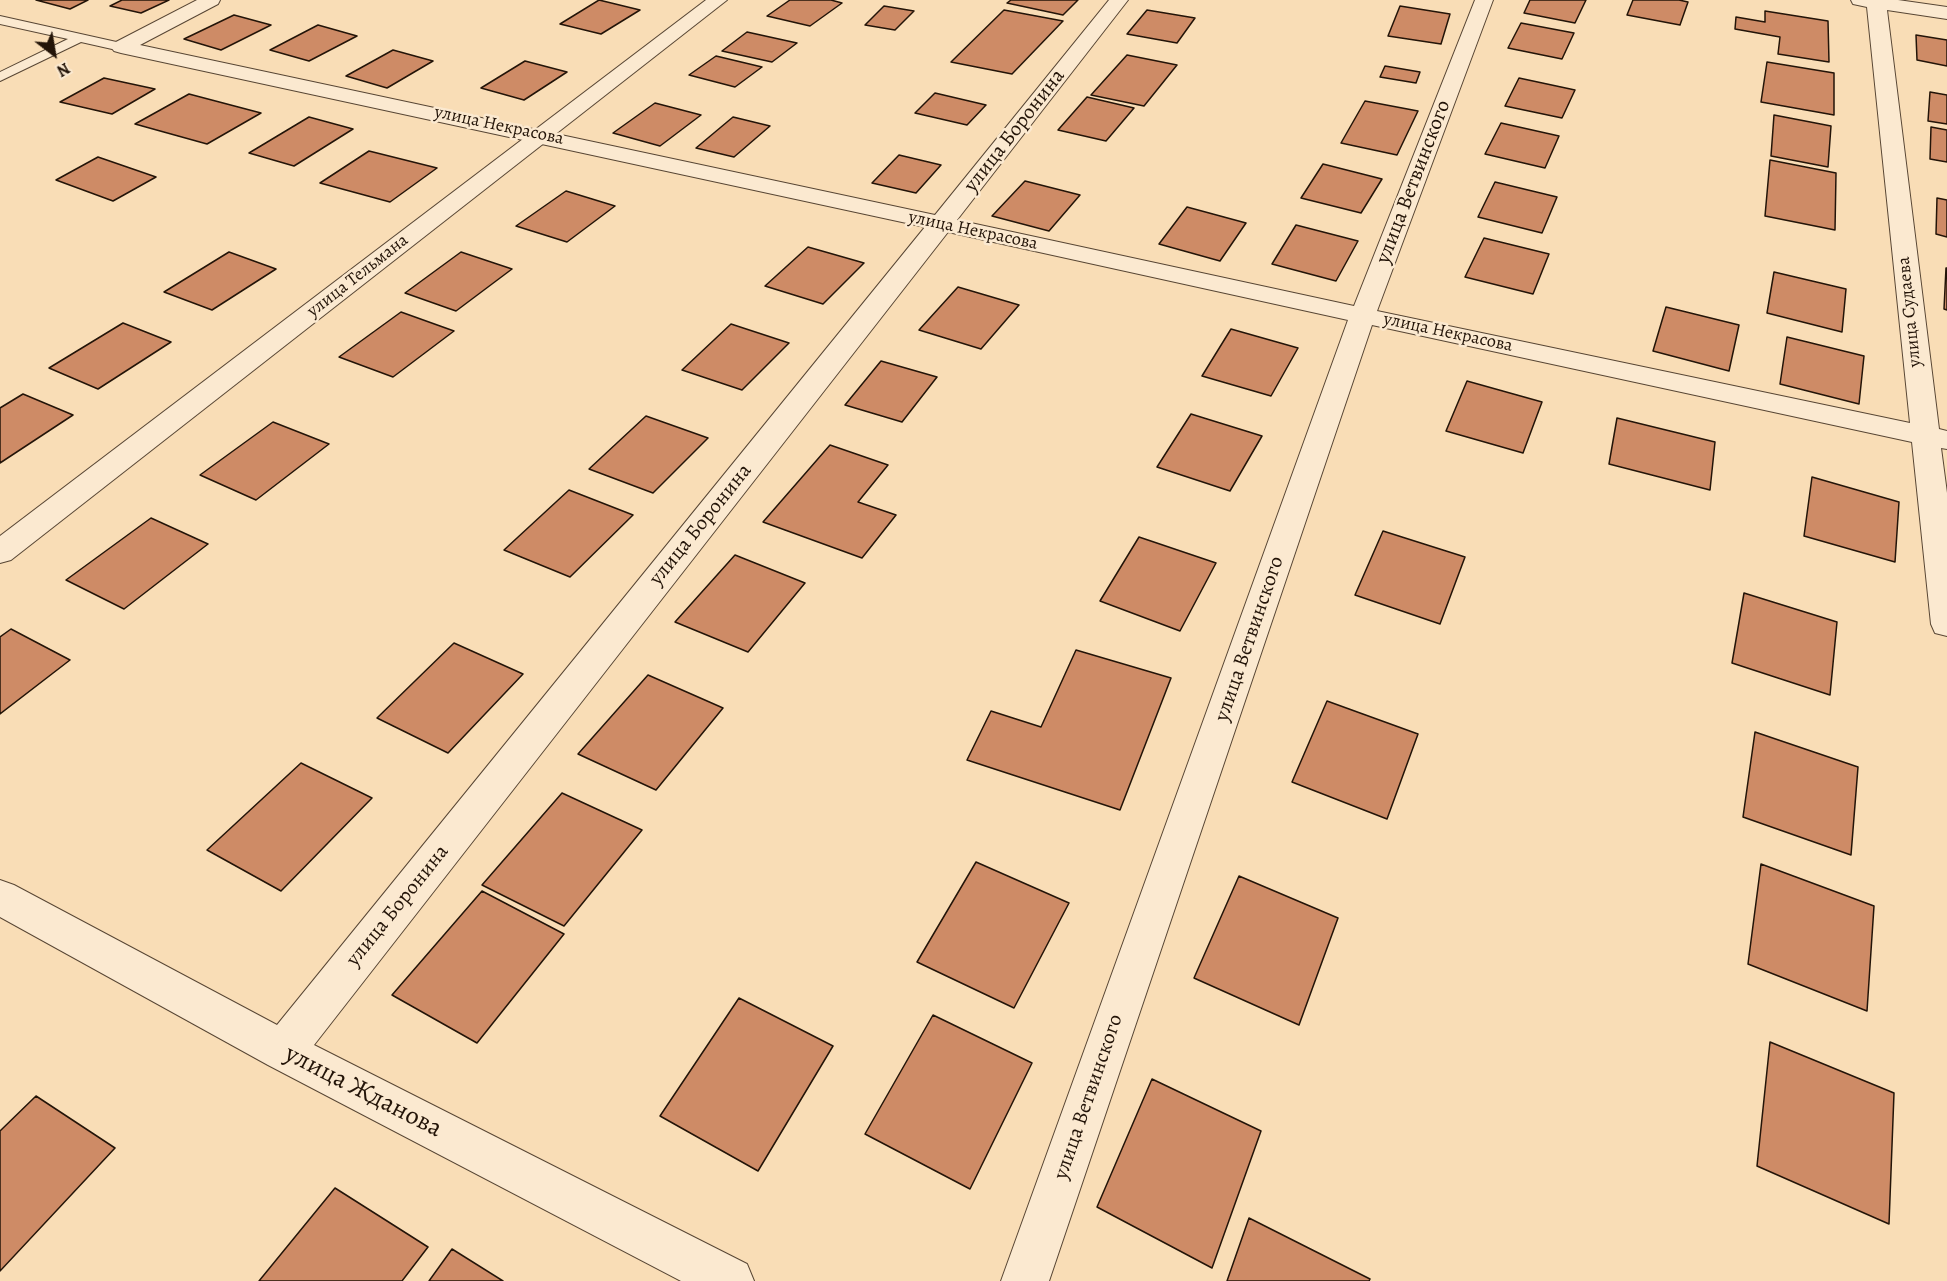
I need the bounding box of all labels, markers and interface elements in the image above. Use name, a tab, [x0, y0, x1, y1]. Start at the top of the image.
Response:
north arrow	[24, 24, 84, 84]
text: N	[53, 57, 74, 82]
street label: улица Боронина	[959, 65, 1071, 197]
street label: улица Ветвинского	[1371, 97, 1457, 267]
street label: улица Некрасова	[432, 102, 566, 150]
street label: улица Некрасова	[906, 207, 1040, 255]
street label: улица Тельмана	[303, 230, 413, 322]
street label: улица Судаева	[1893, 256, 1927, 368]
street label: улица Некрасова	[1381, 309, 1515, 357]
street label: улица Боронина	[644, 459, 758, 591]
street label: улица Ветвинского	[1210, 553, 1290, 725]
street label: улица Боронина	[341, 840, 455, 972]
street label: улица Ветвинского	[1049, 1011, 1129, 1183]
street label: улица Жданова	[279, 1039, 447, 1145]

